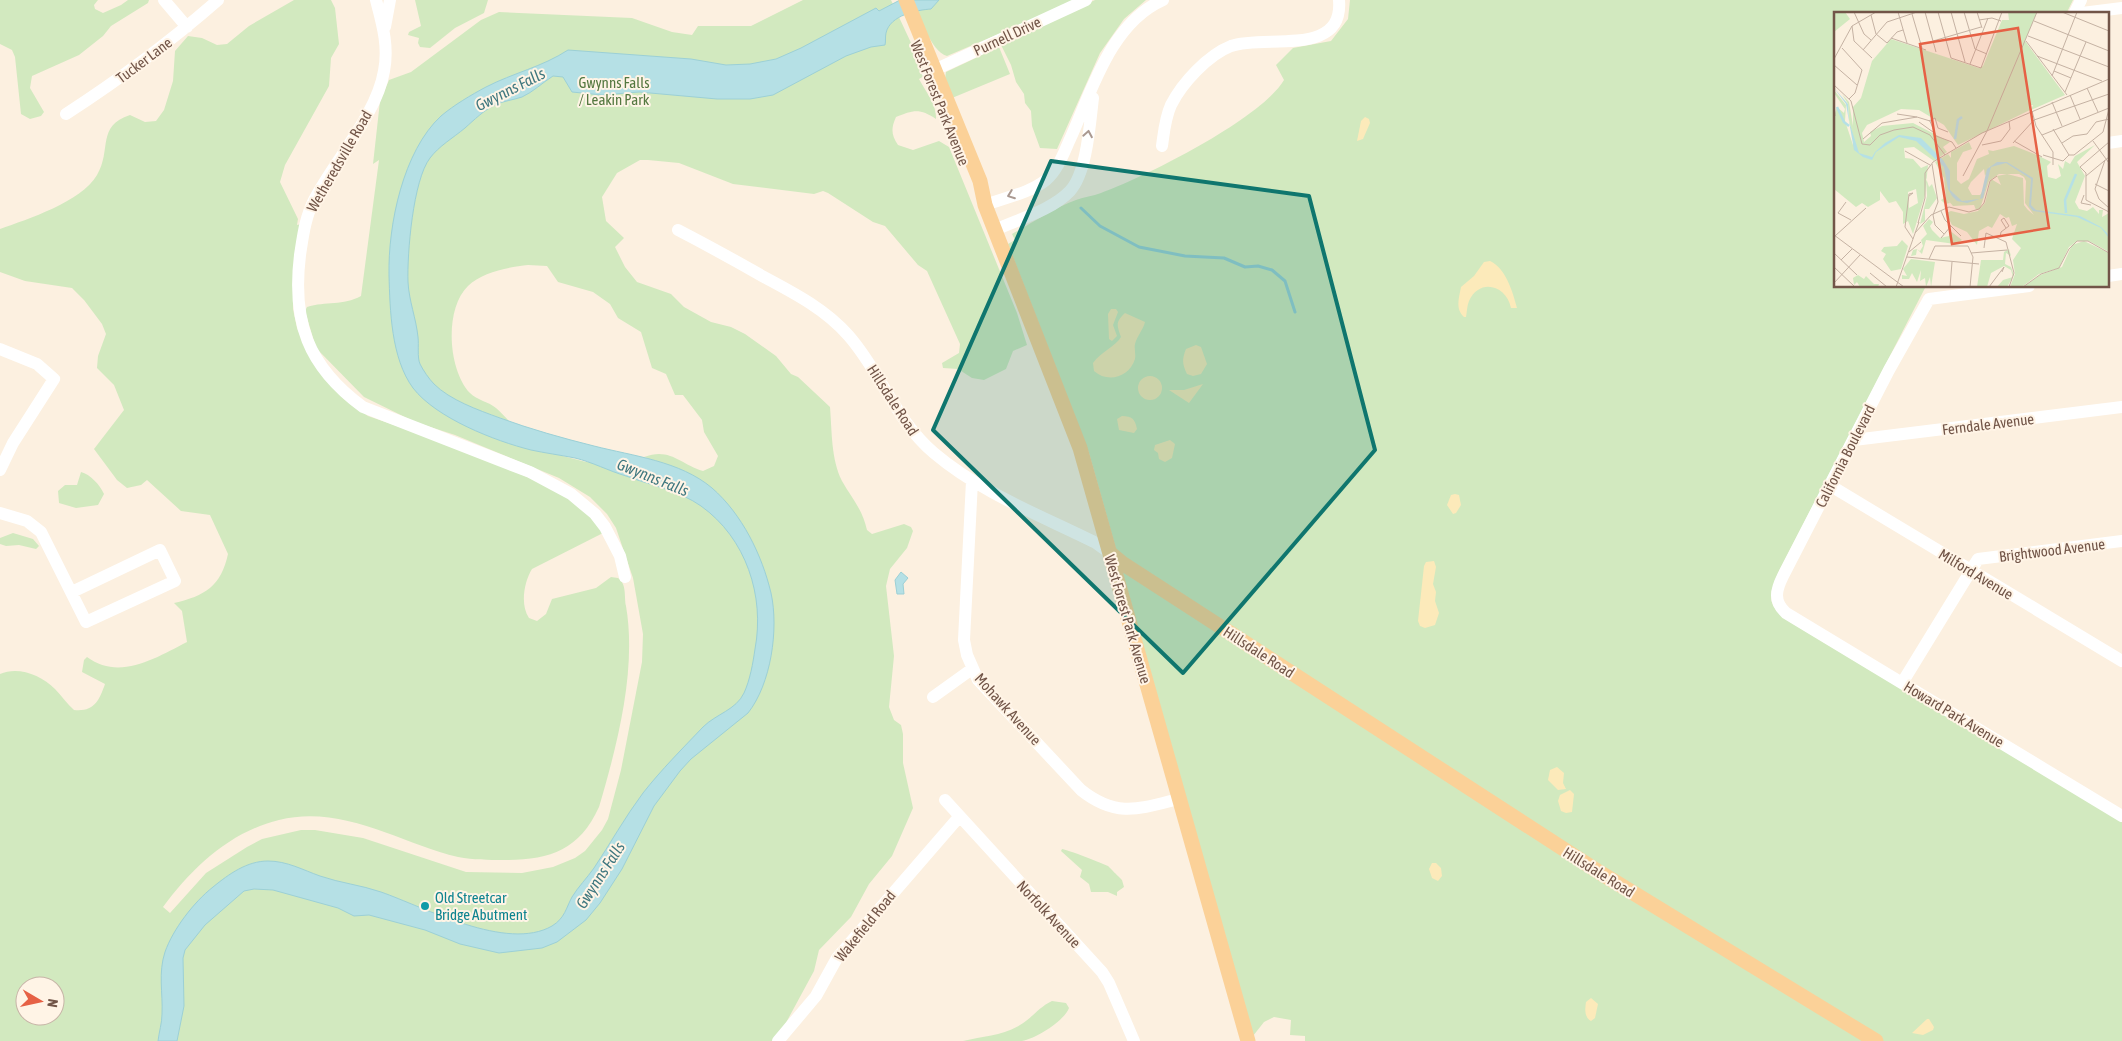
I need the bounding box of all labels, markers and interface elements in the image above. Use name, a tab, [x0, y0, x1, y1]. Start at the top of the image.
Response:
inset map	[1834, 12, 2110, 288]
street label: Purnell Drive	[971, 13, 1043, 59]
street label: Tucker Lane	[113, 34, 175, 86]
street label: West Forest Park Avenue	[907, 38, 973, 168]
water label: Gwynns Falls	[472, 64, 549, 115]
park label: Gwynns Falls / Leakin Park	[579, 74, 650, 108]
street label: Wetheredsville Road	[303, 107, 375, 215]
one-way arrow	[1082, 129, 1092, 138]
one-way arrow	[1007, 189, 1016, 199]
street label: Hillsdale Road	[864, 361, 922, 439]
street label: California Boulevard	[1812, 402, 1878, 510]
street label: Ferndale Avenue	[1941, 410, 2035, 438]
water label: Gwynns Falls	[614, 454, 692, 501]
street label: Brightwood Avenue	[1998, 535, 2106, 565]
street label: Milford Avenue	[1936, 545, 2016, 603]
street label: West Forest Park Avenue	[1101, 553, 1155, 686]
street label: Hillsdale Road	[1220, 623, 1298, 681]
street label: Mohawk Avenue	[971, 670, 1045, 748]
street label: Howard Park Avenue	[1901, 677, 2007, 751]
water label: Gwynns Falls	[572, 838, 629, 912]
street label: Hillsdale Road	[1560, 843, 1638, 901]
street label: Norfolk Avenue	[1014, 877, 1085, 951]
street label: Wakefield Road	[831, 887, 899, 965]
place label: Old Streetcar Bridge Abutment	[435, 889, 527, 923]
marker: Old Streetcar Bridge Abutment	[419, 900, 431, 912]
north arrow	[15, 976, 65, 1026]
text: N	[44, 998, 61, 1008]

